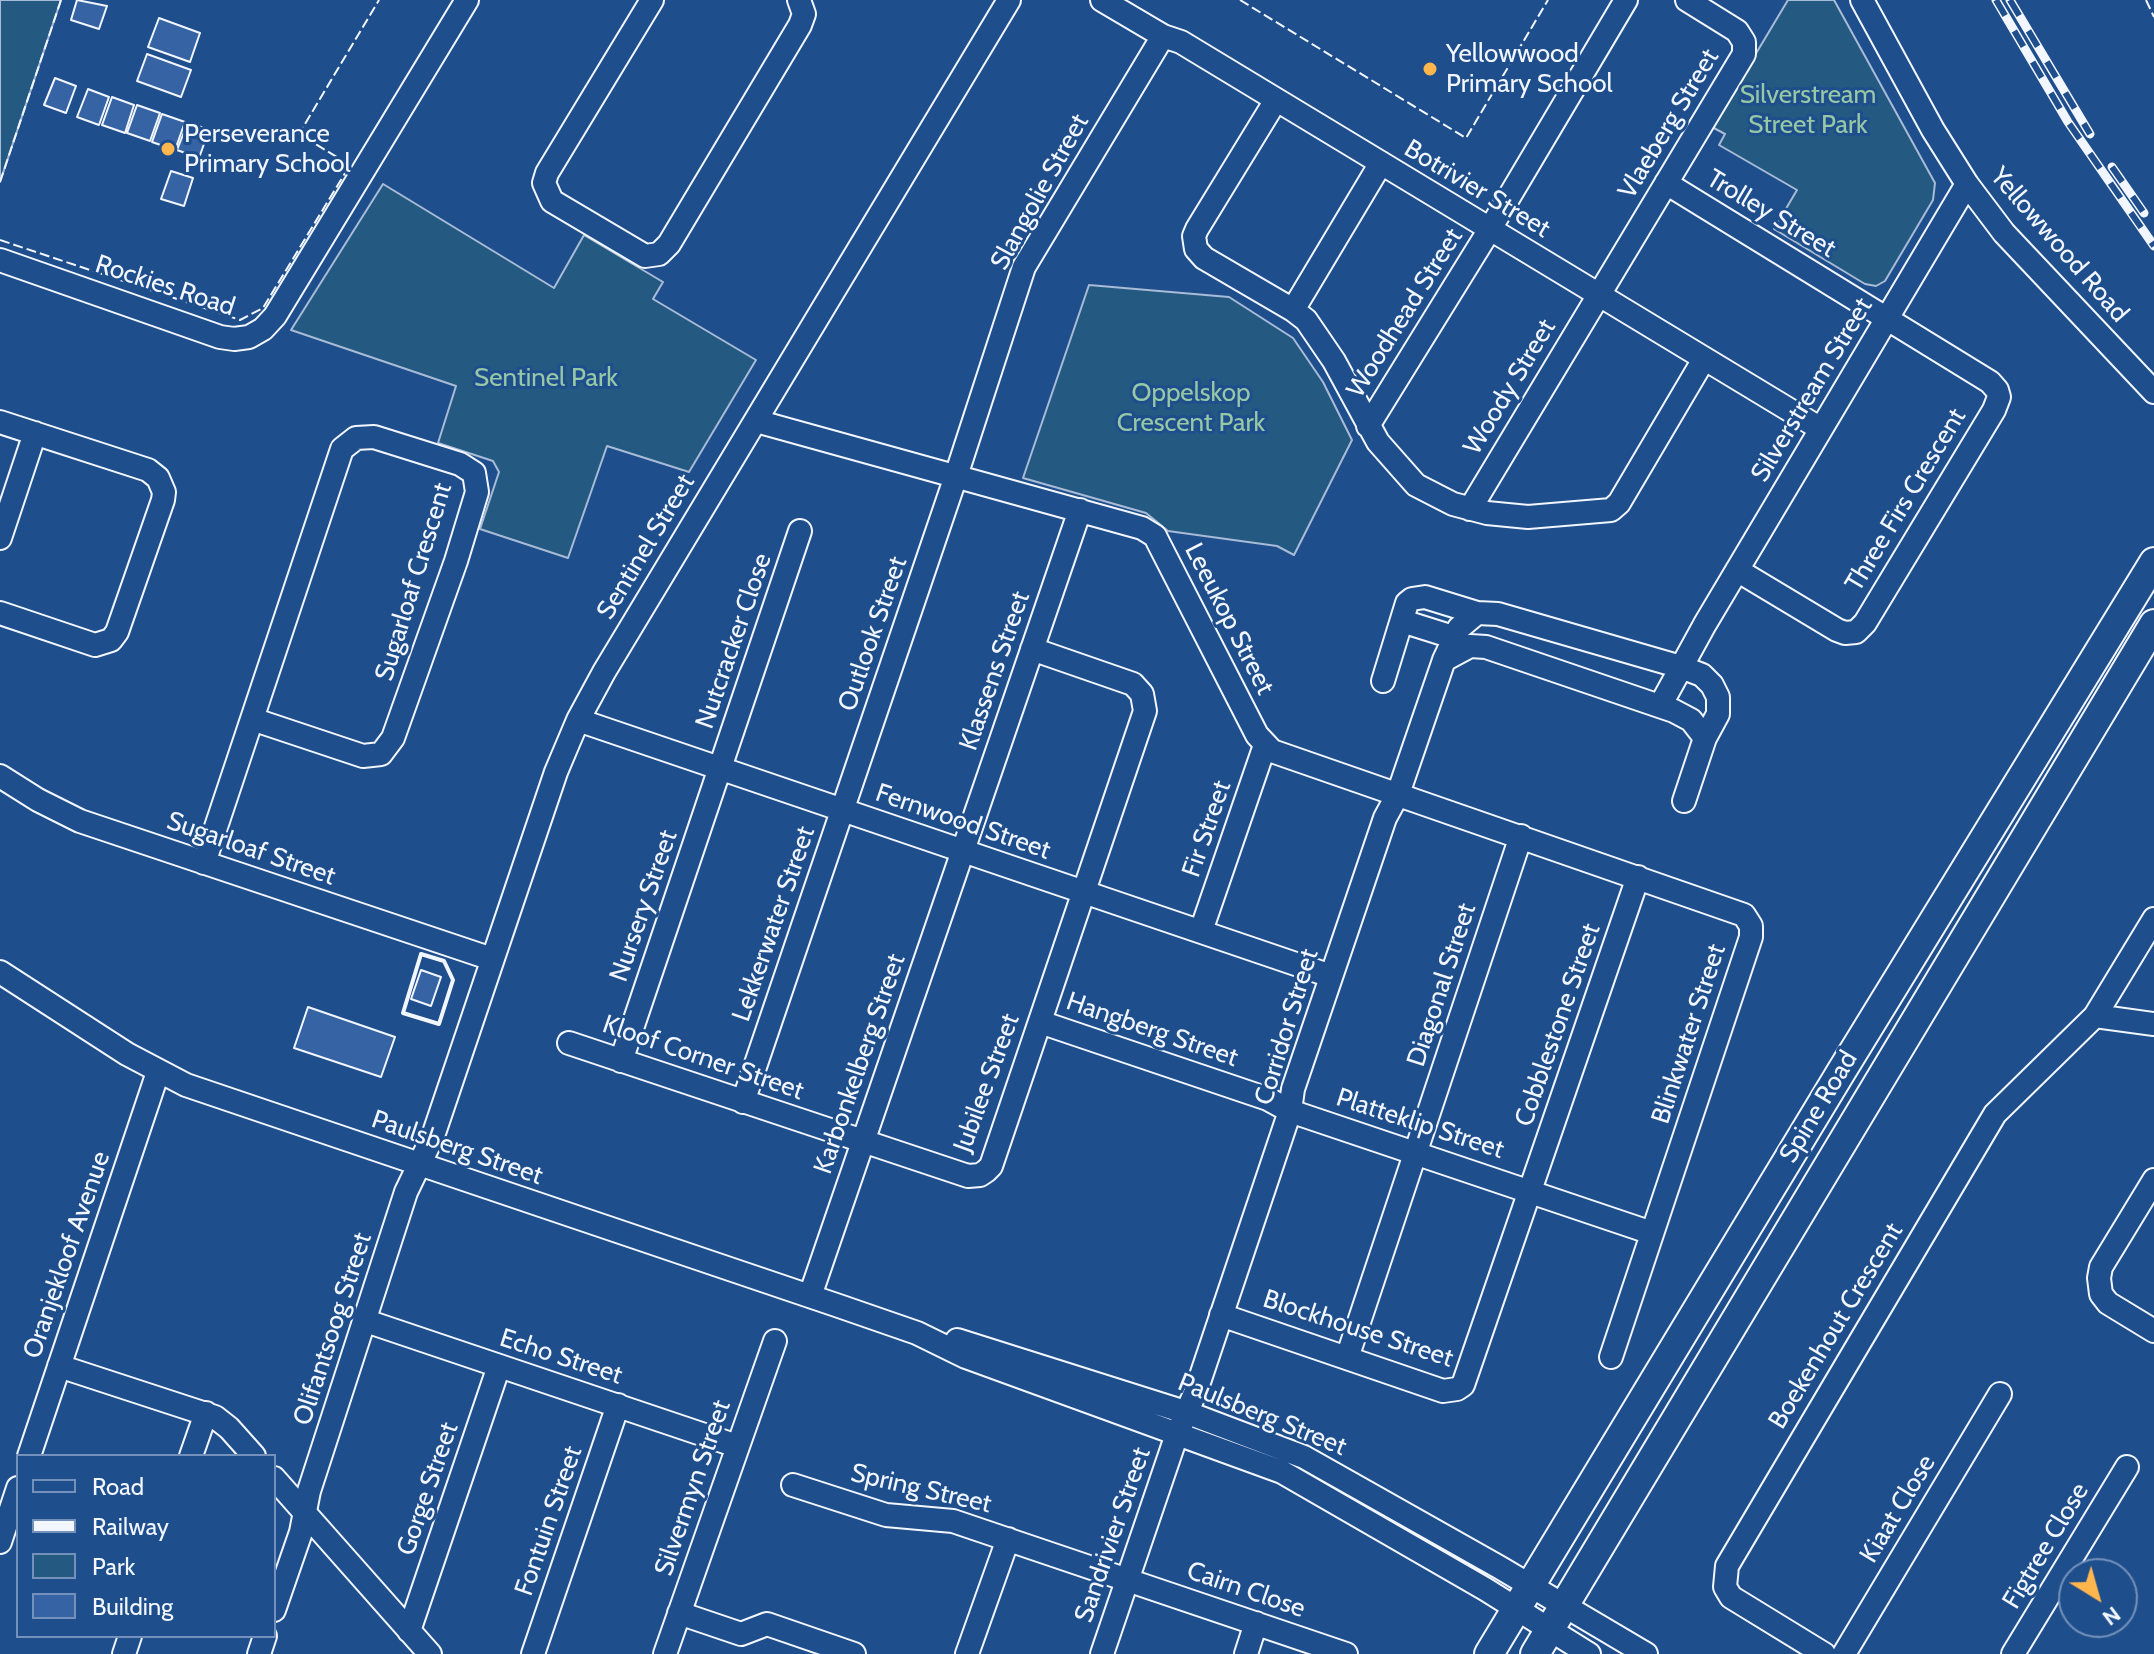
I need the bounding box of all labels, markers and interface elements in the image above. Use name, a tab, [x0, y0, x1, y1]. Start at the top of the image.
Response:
place label: Yellowwood Primary School	[1446, 38, 1613, 100]
street label: Vlaeberg Street	[1612, 43, 1726, 205]
marker: Yellowwood Primary School	[1421, 60, 1439, 78]
park label: Silverstream Street Park	[1740, 79, 1876, 140]
street label: Slangolie Street	[984, 109, 1096, 275]
place label: Perseverance Primary School	[184, 118, 351, 180]
street label: Botrivier Street	[1398, 133, 1556, 245]
marker: Perseverance Primary School	[159, 140, 177, 158]
street label: Yellowwood Road	[1983, 161, 2135, 329]
street label: Trolley Street	[1701, 163, 1841, 265]
street label: Woodhead Street	[1340, 223, 1470, 403]
street label: Rockies Road	[91, 249, 239, 323]
street label: Silverstream Street	[1745, 292, 1879, 488]
street label: Woody Street	[1457, 314, 1563, 460]
park label: Sentinel Park	[474, 362, 618, 394]
park label: Oppelskop Crescent Park	[1117, 377, 1265, 438]
street label: Three Firs Crescent	[1839, 403, 1973, 597]
street label: Sentinel Street	[590, 469, 702, 625]
street label: Sugarloaf Crescent	[369, 479, 459, 685]
street label: Leeukop Street	[1178, 538, 1280, 700]
street label: Nutcracker Close	[689, 549, 779, 733]
street label: Outlook Street	[832, 553, 914, 715]
street label: Klassens Street	[953, 587, 1037, 755]
street label: Fir Street	[1176, 777, 1238, 881]
street label: Fernwood Street	[872, 778, 1054, 866]
street label: Sugarloaf Street	[163, 806, 339, 892]
street label: Lekkerwater Street	[726, 822, 822, 1026]
street label: Nursery Street	[604, 826, 684, 986]
street label: Diagonal Street	[1401, 899, 1483, 1071]
street label: Cobblestone Street	[1509, 920, 1607, 1130]
street label: Blinkwater Street	[1645, 940, 1733, 1128]
street label: Corridor Street	[1248, 945, 1326, 1109]
street label: Karbonkelberg Street	[808, 950, 912, 1178]
street label: Hangberg Street	[1062, 986, 1242, 1074]
street label: Kloof Corner Street	[598, 1009, 808, 1107]
street label: Jubilee Street	[948, 1009, 1026, 1157]
street label: Spine Road	[1773, 1045, 1865, 1169]
street label: Platteklip Street	[1332, 1082, 1508, 1166]
street label: Paulsberg Street	[367, 1104, 547, 1192]
street label: Oranjekloof Avenue	[17, 1147, 117, 1363]
street label: Boekenhout Crescent	[1762, 1217, 1910, 1435]
street label: Olifantsoog Street	[287, 1229, 379, 1429]
street label: Blockhouse Street	[1259, 1284, 1457, 1374]
street label: Echo Street	[496, 1323, 626, 1391]
street label: Paulsberg Street	[1173, 1367, 1351, 1463]
street label: Silvermyn Street	[648, 1396, 738, 1580]
street label: Gorge Street	[391, 1418, 465, 1560]
street label: Fontuin Street	[509, 1442, 589, 1600]
street label: Sandrivier Street	[1068, 1443, 1158, 1627]
street label: Kiaat Close	[1854, 1449, 1942, 1569]
legend	[16, 1454, 276, 1638]
street label: Spring Street	[848, 1458, 994, 1520]
text: Road	[92, 1472, 144, 1501]
street label: Figtree Close	[1996, 1477, 2096, 1615]
text: Railway	[92, 1512, 169, 1541]
text: Park	[92, 1552, 135, 1581]
street label: Cairn Close	[1183, 1555, 1309, 1625]
north arrow	[2058, 1558, 2138, 1638]
text: Building	[92, 1592, 173, 1621]
text: N	[2097, 1601, 2126, 1631]

